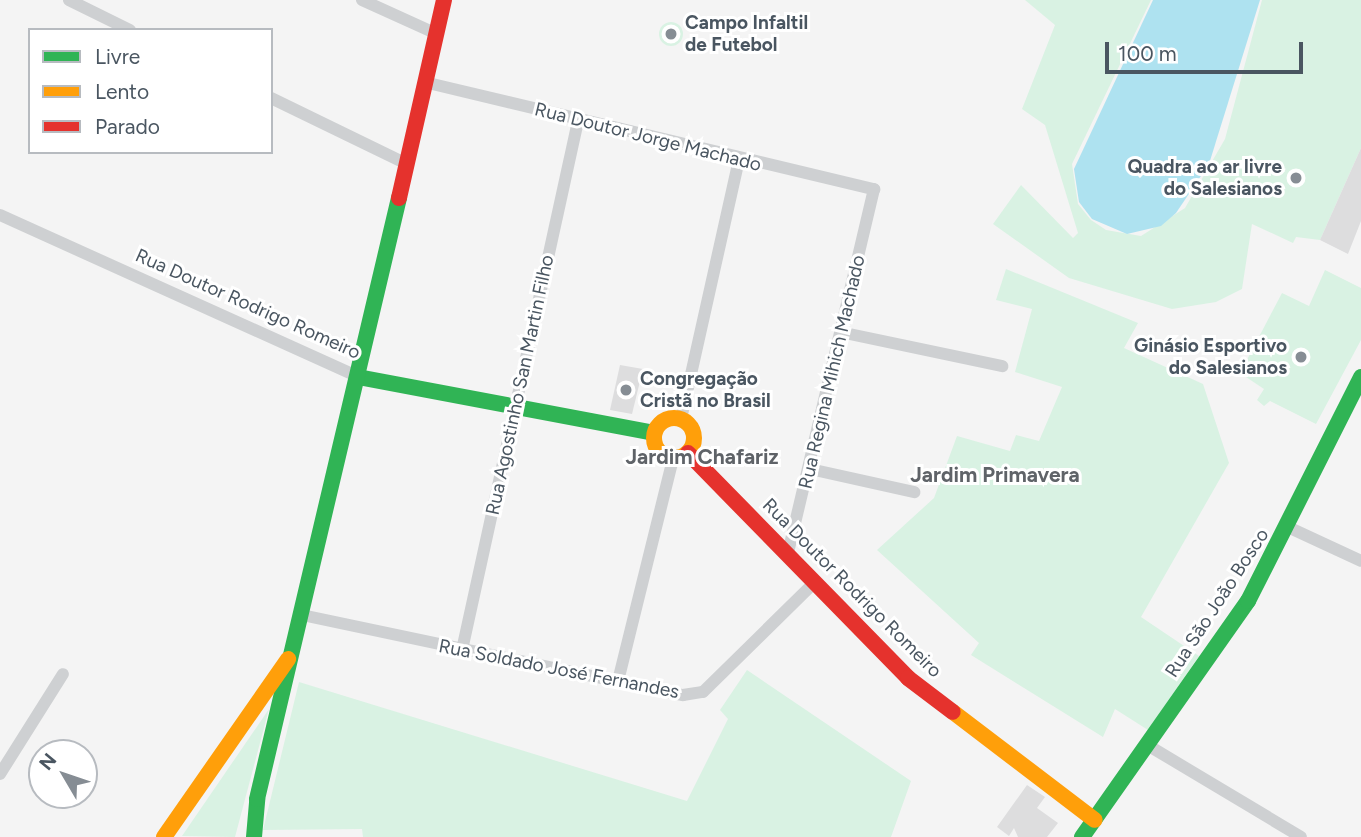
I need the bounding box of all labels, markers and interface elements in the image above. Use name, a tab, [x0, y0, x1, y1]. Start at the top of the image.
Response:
place label: Campo Infaltil de Futebol	[685, 12, 808, 56]
marker: Campo Infaltil de Futebol	[663, 26, 679, 42]
legend	[28, 28, 273, 154]
scale bar	[1109, 28, 1307, 72]
text: 100 m	[1118, 41, 1177, 66]
text: Livre	[95, 44, 140, 69]
text: Lento	[95, 79, 149, 104]
street label: Rua Doutor Jorge Machado	[532, 98, 764, 176]
text: Parado	[95, 114, 160, 139]
place label: Quadra ao ar livre do Salesianos	[1127, 156, 1282, 200]
marker: Quadra ao ar livre do Salesianos	[1288, 170, 1304, 186]
street label: Rua Doutor Rodrigo Romeiro	[132, 244, 364, 364]
street label: Rua Agostinho San Martin Filho	[481, 253, 559, 517]
street label: Rua Regina Mihich Machado	[794, 253, 870, 491]
place label: Ginásio Esportivo do Salesianos	[1134, 335, 1287, 379]
marker: Ginásio Esportivo do Salesianos	[1293, 349, 1309, 365]
place label: Congregação Cristã no Brasil	[640, 368, 771, 412]
marker: Congregação Cristã no Brasil	[618, 382, 634, 398]
district label: Jardim Chafariz	[625, 444, 779, 470]
district label: Jardim Primavera	[910, 462, 1080, 488]
street label: Rua Doutor Rodrigo Romeiro	[758, 494, 946, 682]
street label: Rua São João Bosco	[1160, 524, 1274, 682]
street label: Rua Soldado José Fernandes	[437, 634, 681, 704]
north arrow	[28, 739, 98, 809]
text: N	[34, 749, 61, 775]

